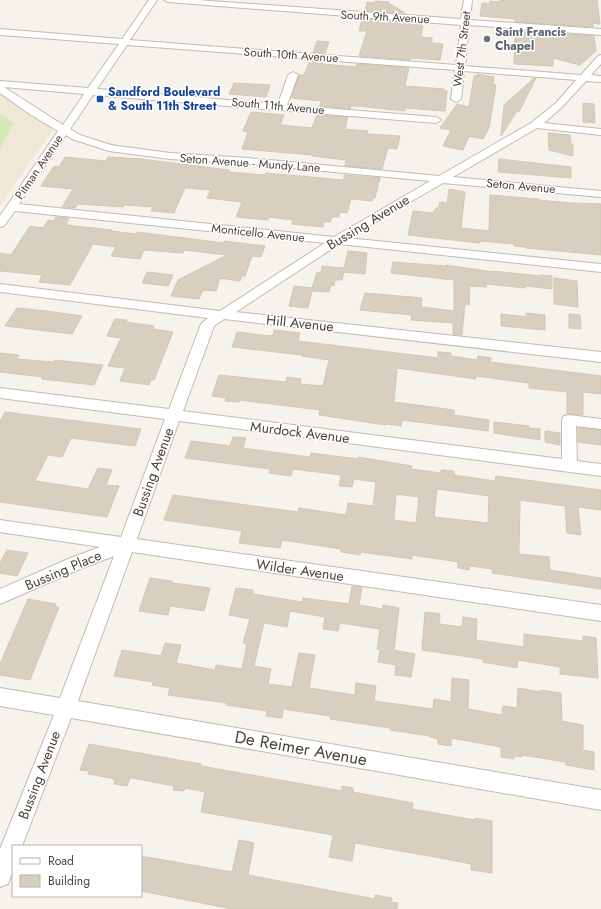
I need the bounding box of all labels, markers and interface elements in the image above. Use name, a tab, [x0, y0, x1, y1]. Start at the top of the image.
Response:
street label: South 9th Avenue	[340, 6, 430, 28]
street label: West 7th Street	[448, 10, 476, 88]
place label: Saint Francis Chapel	[495, 23, 567, 55]
marker: Saint Francis Chapel	[482, 34, 492, 44]
street label: South 10th Avenue	[243, 43, 339, 67]
place label: Sandford Boulevard & South 11th Street	[108, 83, 220, 115]
street label: South 11th Avenue	[231, 93, 325, 119]
marker: Sandford Boulevard & South 11th Street	[95, 94, 105, 104]
street label: Pitman Avenue	[11, 131, 67, 203]
street label: Seton Avenue - Mundy Lane	[179, 149, 321, 177]
street label: Seton Avenue	[486, 174, 556, 198]
street label: Bussing Avenue	[323, 189, 413, 255]
street label: Monticello Avenue	[211, 219, 305, 247]
street label: Hill Avenue	[265, 310, 335, 336]
street label: Murdock Avenue	[249, 416, 351, 448]
street label: Bussing Avenue	[128, 425, 178, 519]
street label: Bussing Place	[22, 545, 104, 595]
street label: Wilder Avenue	[255, 554, 345, 586]
street label: De Reimer Avenue	[233, 725, 369, 771]
street label: Bussing Avenue	[13, 728, 65, 822]
legend	[12, 845, 142, 897]
text: Road	[48, 852, 74, 870]
text: Building	[48, 872, 90, 890]

